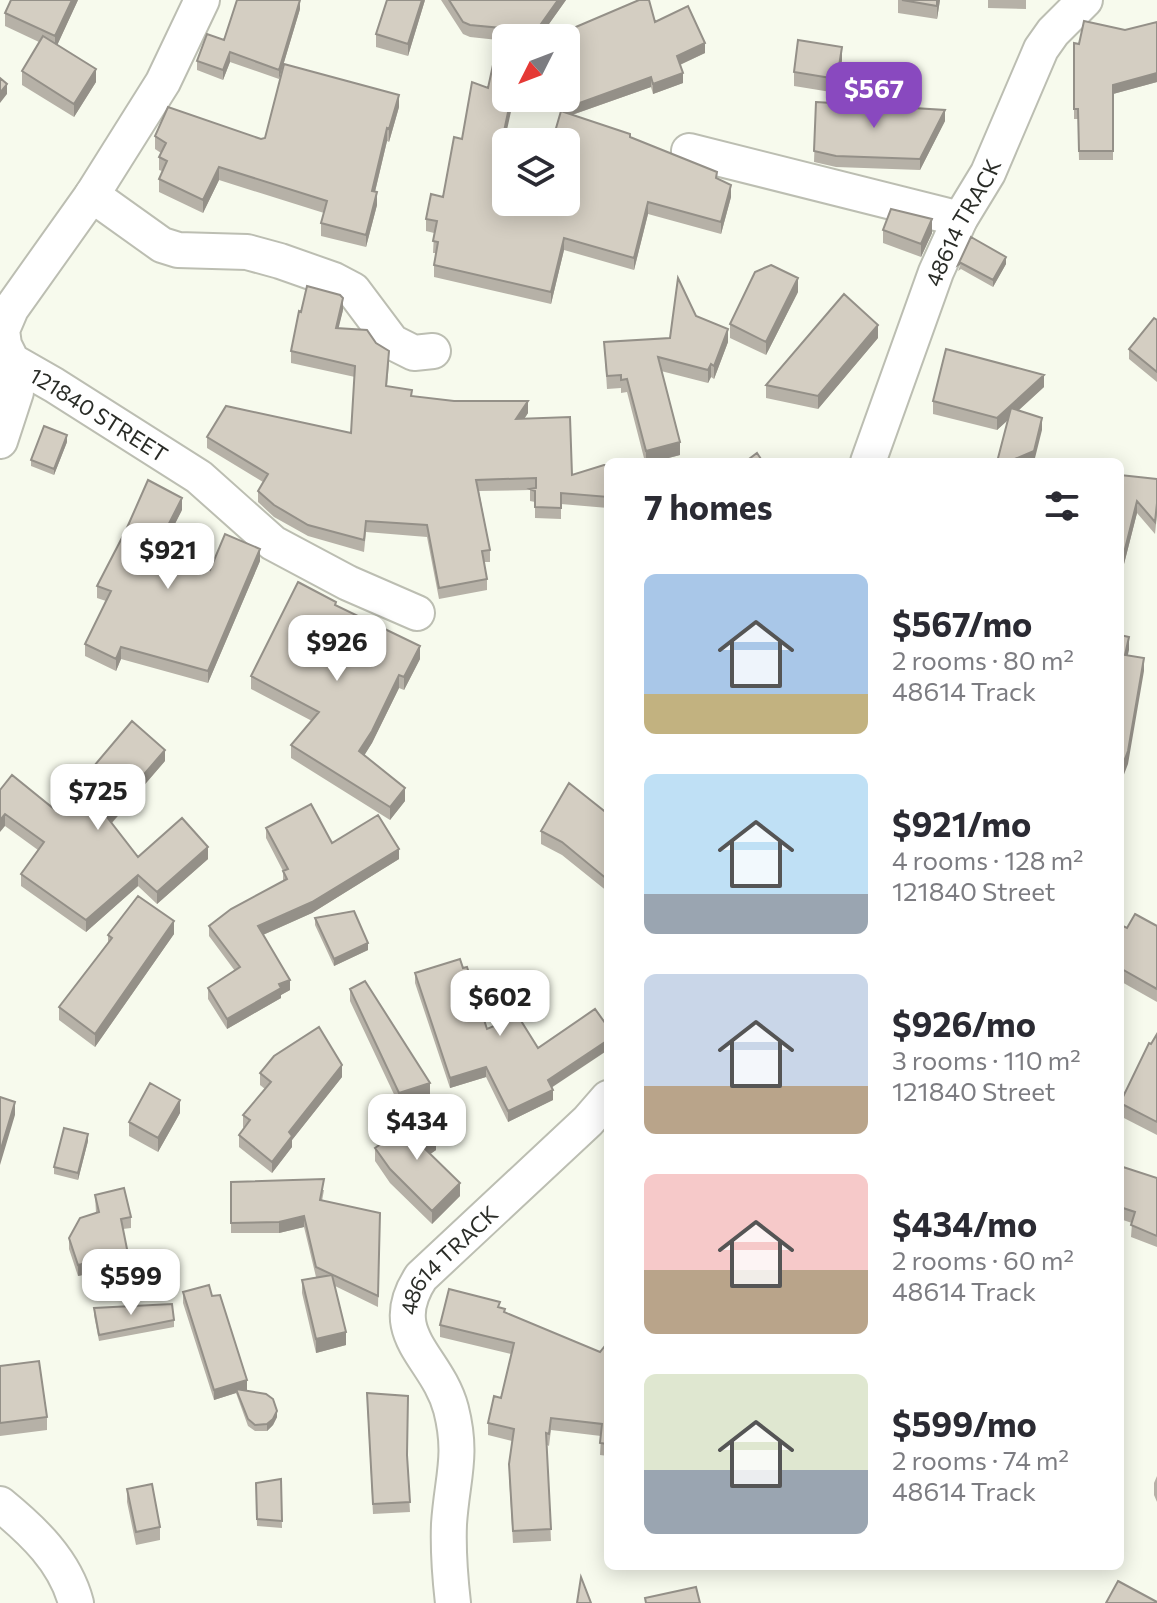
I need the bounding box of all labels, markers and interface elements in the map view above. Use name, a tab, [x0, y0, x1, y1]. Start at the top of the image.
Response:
north arrow	[492, 24, 580, 112]
map controls	[492, 24, 580, 216]
pin: $567	[827, 62, 921, 130]
text: $567	[844, 72, 904, 103]
button: layers	[492, 128, 580, 216]
street label: 48614 TRACK	[919, 154, 1006, 290]
street label: 121840 STREET	[25, 361, 173, 467]
icon: filters	[1040, 484, 1084, 528]
text: 7 homes	[644, 485, 773, 527]
pin: $921	[121, 523, 215, 591]
text: $921	[139, 533, 197, 564]
text: $567/mo	[892, 602, 1032, 644]
icon: home	[708, 606, 804, 702]
pin: $926	[290, 615, 384, 683]
text: $926	[306, 625, 368, 656]
text: 2 rooms · 80 m²	[892, 644, 1074, 675]
text: 48614 Track	[892, 675, 1036, 706]
pin: $725	[51, 764, 145, 832]
text: $725	[68, 774, 128, 805]
text: $921/mo	[892, 802, 1031, 844]
icon: home	[708, 806, 804, 902]
text: 4 rooms · 128 m²	[892, 844, 1084, 875]
text: 121840 Street	[892, 875, 1055, 906]
pin: $602	[453, 970, 547, 1038]
text: $602	[469, 980, 531, 1011]
text: $926/mo	[892, 1002, 1036, 1044]
icon: home	[708, 1006, 804, 1102]
text: 3 rooms · 110 m²	[892, 1044, 1081, 1075]
text: 121840 Street	[892, 1075, 1055, 1106]
pin: $434	[370, 1094, 464, 1162]
text: $434	[386, 1104, 448, 1135]
street label: 48614 TRACK	[394, 1199, 503, 1316]
text: $434/mo	[892, 1202, 1037, 1244]
icon: home	[708, 1206, 804, 1302]
text: 2 rooms · 60 m²	[892, 1244, 1074, 1275]
pin: $599	[84, 1249, 178, 1317]
text: $599	[100, 1259, 162, 1290]
text: 48614 Track	[892, 1275, 1036, 1306]
text: $599/mo	[892, 1402, 1037, 1444]
icon: home	[708, 1406, 804, 1502]
text: 2 rooms · 74 m²	[892, 1444, 1069, 1475]
text: 48614 Track	[892, 1475, 1036, 1506]

